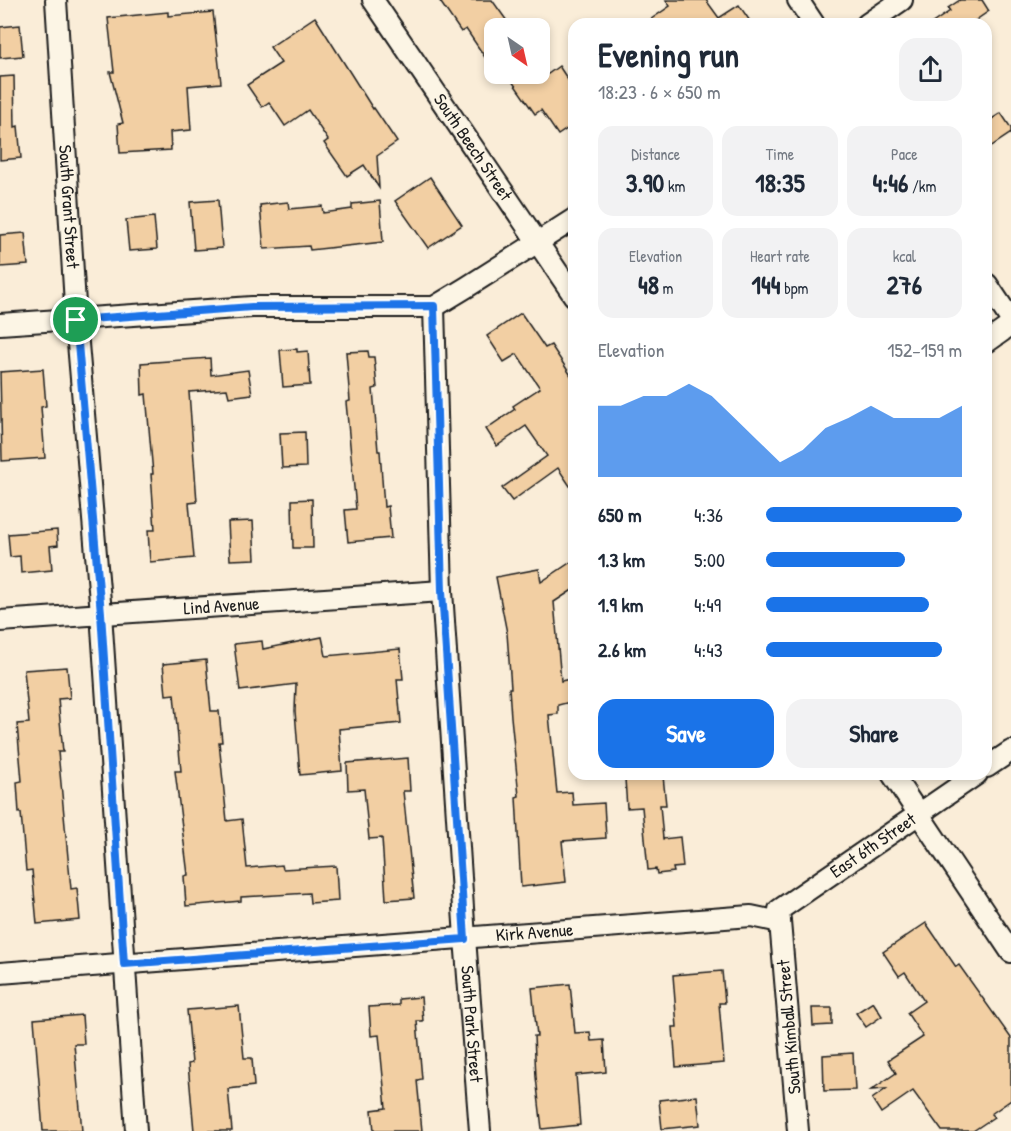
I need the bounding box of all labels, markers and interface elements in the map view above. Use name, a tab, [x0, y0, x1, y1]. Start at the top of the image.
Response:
north arrow	[484, 18, 550, 84]
map controls	[484, 18, 550, 84]
text: Evening run	[598, 33, 739, 77]
button: share	[899, 38, 962, 101]
text: 18:23 · 6 × 650 m	[598, 78, 721, 105]
street label: South Beech Street	[428, 88, 519, 206]
text: Distance	[631, 143, 680, 165]
text: Time	[766, 143, 794, 165]
text: Pace	[891, 143, 918, 165]
street label: South Grant Street	[53, 144, 86, 270]
text: 3.90	[626, 165, 664, 200]
text: 18:35	[755, 165, 805, 200]
text: 4:46	[872, 165, 908, 200]
text: km	[664, 175, 685, 197]
text: /km	[908, 175, 936, 197]
text: Elevation	[629, 245, 682, 267]
text: Heart rate	[750, 245, 810, 267]
text: kcal	[893, 245, 916, 267]
text: 48	[638, 267, 659, 302]
text: 144	[752, 267, 780, 302]
text: 276	[887, 267, 922, 302]
text: m	[659, 277, 673, 299]
text: bpm	[780, 277, 808, 299]
pin	[50, 294, 101, 345]
icon: arrive	[59, 303, 92, 336]
text: Elevation	[598, 336, 664, 363]
text: 152–159 m	[887, 336, 962, 363]
text: 650 m	[598, 501, 642, 528]
text: 4:36	[694, 501, 723, 528]
text: 1.3 km	[598, 546, 645, 573]
text: 5:00	[694, 546, 725, 573]
street label: Lind Avenue	[183, 590, 260, 621]
text: 1.9 km	[598, 591, 643, 618]
text: 4:49	[694, 591, 721, 618]
text: 2.6 km	[598, 636, 646, 663]
text: 4:43	[694, 636, 723, 663]
button: Save	[598, 699, 774, 768]
button: Share	[786, 699, 962, 768]
street label: East 6th Street	[825, 806, 922, 883]
street label: Kirk Avenue	[495, 917, 574, 947]
street label: South Kimball Street	[770, 958, 807, 1095]
street label: South Park Street	[455, 965, 489, 1084]

